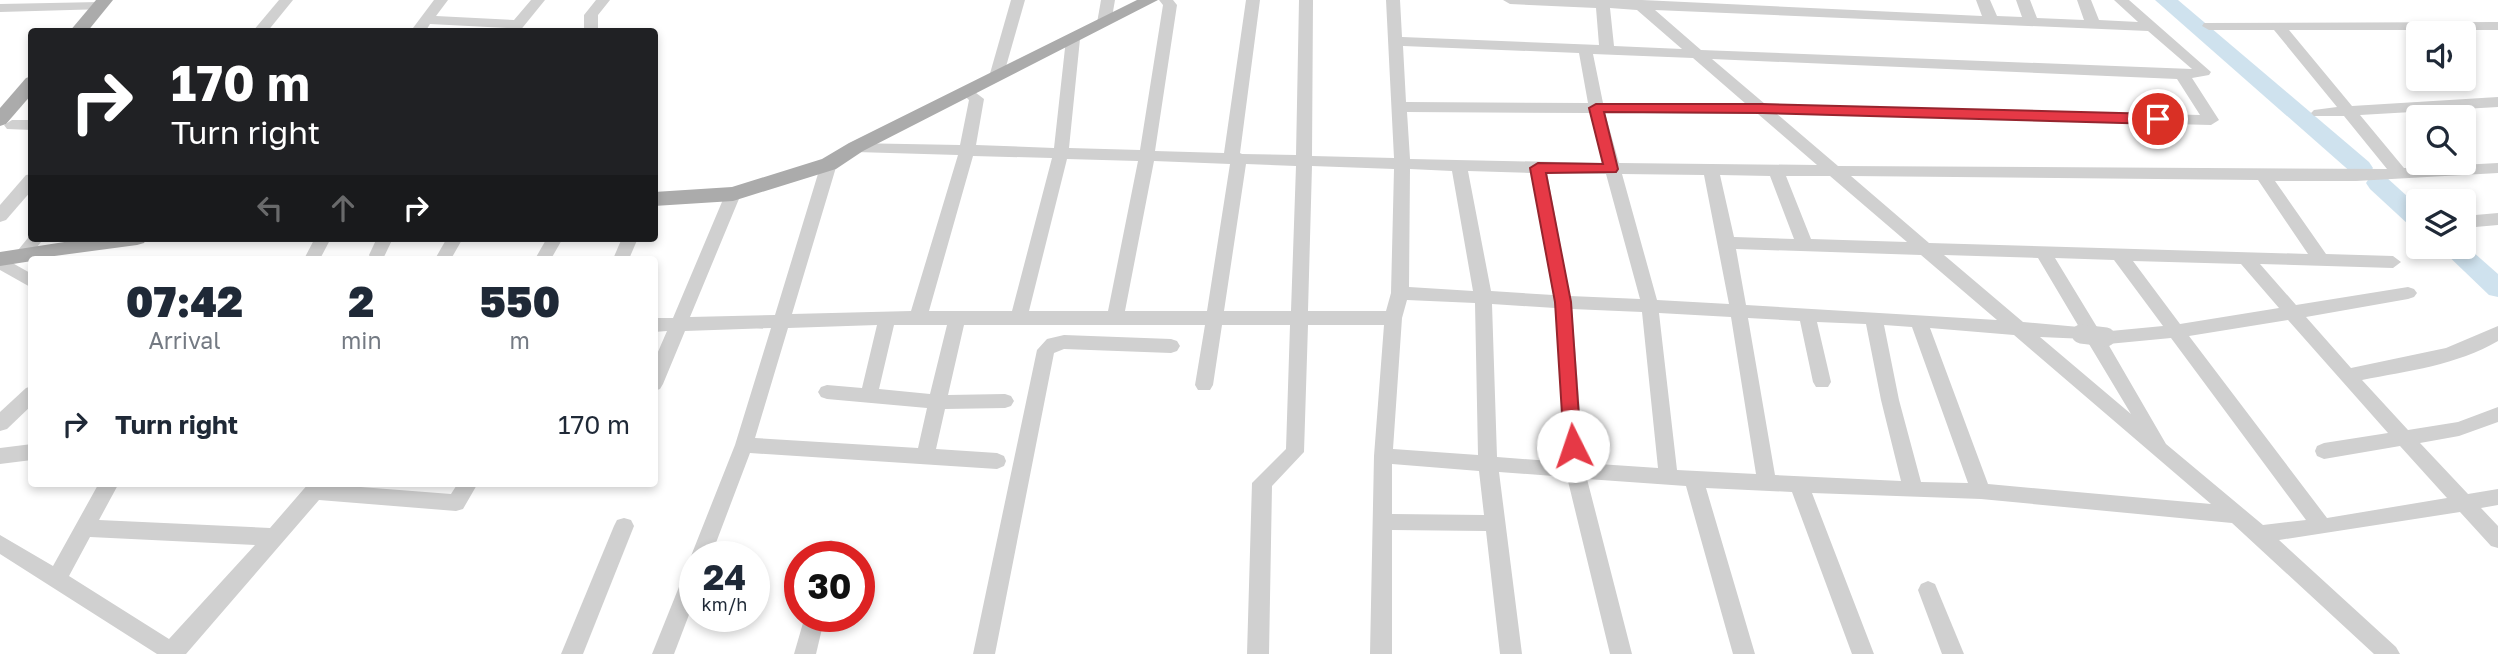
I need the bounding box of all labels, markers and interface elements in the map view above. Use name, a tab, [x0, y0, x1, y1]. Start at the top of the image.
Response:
map controls	[2406, 21, 2476, 259]
button: sound	[2406, 21, 2476, 91]
text: 170 m	[171, 53, 310, 112]
icon: right	[56, 56, 147, 147]
pin	[2128, 89, 2188, 149]
icon: arrive	[2139, 100, 2177, 138]
button: search	[2406, 105, 2476, 175]
text: Turn right	[171, 113, 320, 151]
icon: left	[251, 189, 289, 227]
icon: ahead	[324, 189, 362, 227]
icon: right	[397, 189, 435, 227]
button: layers	[2406, 189, 2476, 259]
text: 07:42	[126, 276, 243, 326]
text: 2	[348, 276, 374, 326]
text: 550	[479, 276, 560, 326]
text: Arrival	[148, 326, 221, 354]
text: min	[341, 326, 382, 354]
text: m	[510, 326, 530, 354]
icon: right	[56, 405, 94, 443]
text: Turn right	[115, 409, 238, 440]
text: 170 m	[558, 409, 630, 440]
position arrow	[1536, 409, 1610, 483]
speed limit sign: 30	[784, 541, 875, 632]
text: 24	[703, 556, 746, 598]
text: km/h	[702, 593, 747, 615]

